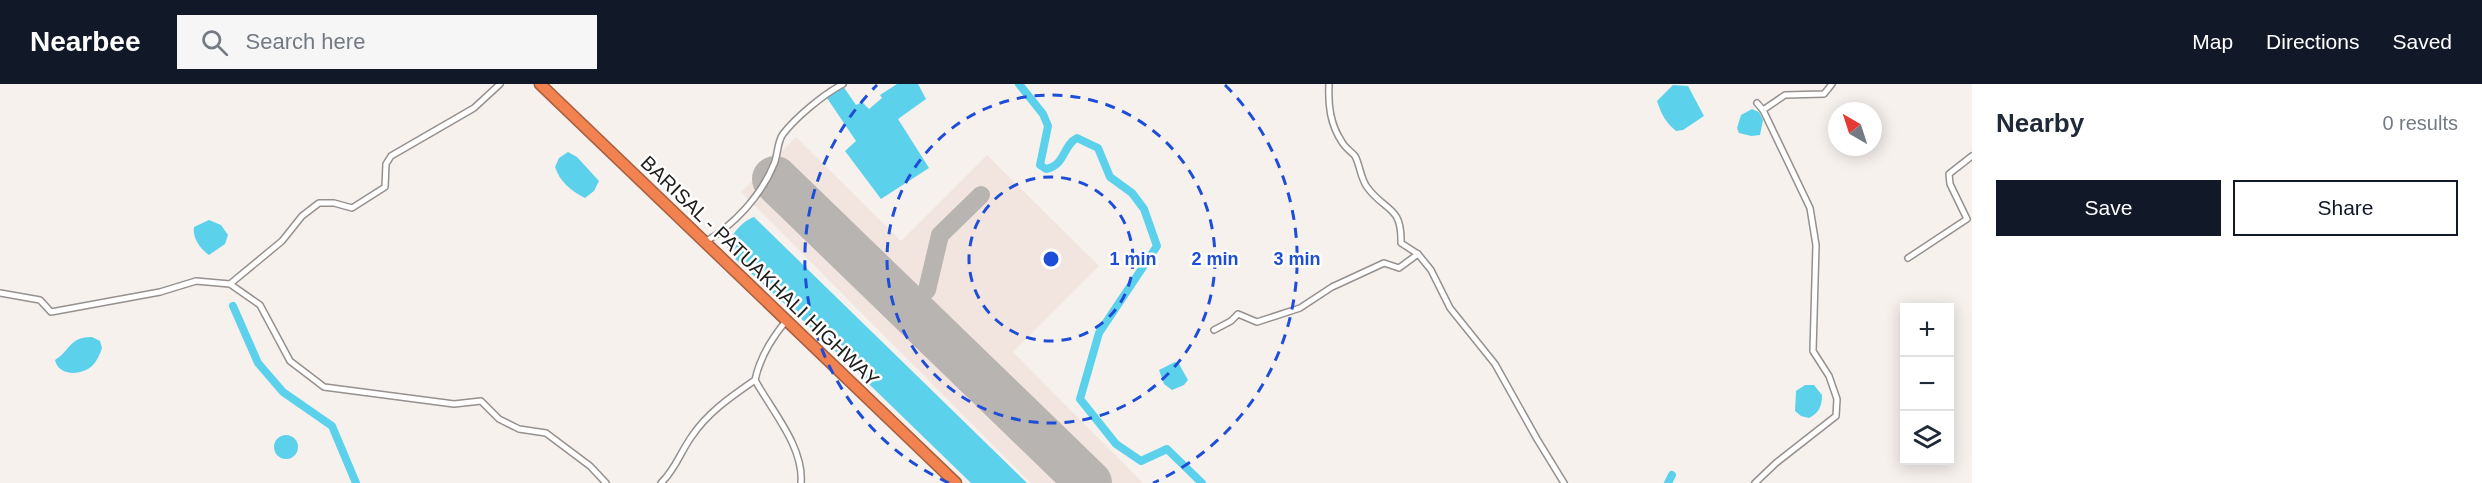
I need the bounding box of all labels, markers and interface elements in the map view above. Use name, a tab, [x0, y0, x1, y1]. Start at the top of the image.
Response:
search box	[177, 15, 597, 69]
text: Nearbee	[30, 26, 141, 57]
icon: search	[198, 26, 231, 59]
text: Search here	[246, 29, 365, 54]
text: Map	[2192, 30, 2233, 53]
text: Directions	[2266, 30, 2359, 53]
text: Saved	[2392, 30, 2452, 53]
north arrow	[1828, 102, 1882, 156]
text: Nearby	[1996, 108, 2084, 138]
text: 0 results	[2382, 112, 2458, 134]
street label: BARISAL - PATUAKHALI HIGHWAY	[637, 151, 883, 391]
button: Save	[1996, 180, 2221, 236]
button: Share	[2233, 180, 2458, 236]
centre of rings	[1041, 249, 1061, 269]
text: 1 min	[1109, 249, 1157, 269]
text: 2 min	[1191, 249, 1239, 269]
text: 3 min	[1273, 249, 1321, 269]
map controls	[1900, 303, 1954, 465]
button: +	[1900, 303, 1954, 357]
button: −	[1900, 357, 1954, 411]
button: layers	[1900, 411, 1954, 465]

